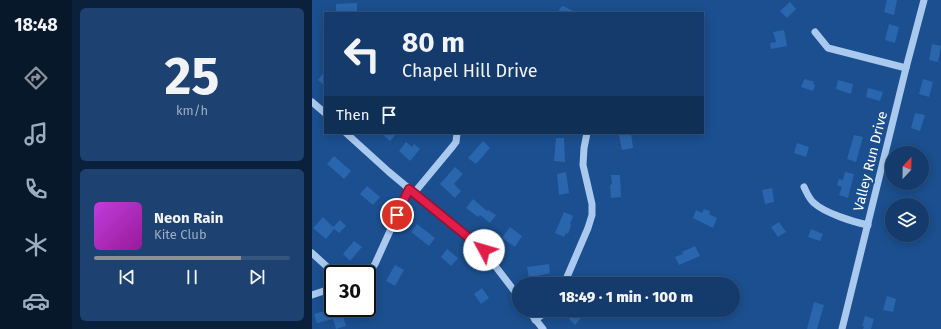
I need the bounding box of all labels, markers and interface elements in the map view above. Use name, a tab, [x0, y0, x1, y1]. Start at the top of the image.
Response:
text: 18:48	[14, 14, 58, 36]
text: 80 m	[402, 26, 465, 59]
icon: left	[336, 28, 388, 80]
text: 25	[165, 45, 219, 108]
text: Chapel Hill Drive	[402, 60, 538, 82]
icon: directions	[22, 64, 50, 92]
text: km/h	[176, 103, 208, 118]
icon: arrive	[378, 104, 400, 126]
text: Then	[336, 106, 370, 124]
street label: Valley Run Drive	[850, 109, 891, 213]
icon: music	[22, 120, 50, 148]
north arrow	[885, 146, 929, 190]
map controls	[885, 146, 929, 242]
icon: phone	[22, 175, 50, 203]
pin	[380, 198, 414, 232]
button: layers	[885, 198, 929, 242]
icon: arrive	[386, 204, 408, 226]
text: Neon Rain	[154, 209, 223, 227]
text: Kite Club	[154, 227, 207, 242]
position arrow	[463, 229, 505, 271]
icon: climate	[22, 231, 50, 259]
speed limit sign: 30	[324, 265, 376, 317]
icon: previous	[116, 266, 138, 288]
icon: pause	[181, 266, 203, 288]
icon: next	[246, 266, 268, 288]
icon: car	[22, 287, 50, 315]
text: 18:49 · 1 min · 100 m	[559, 288, 693, 306]

